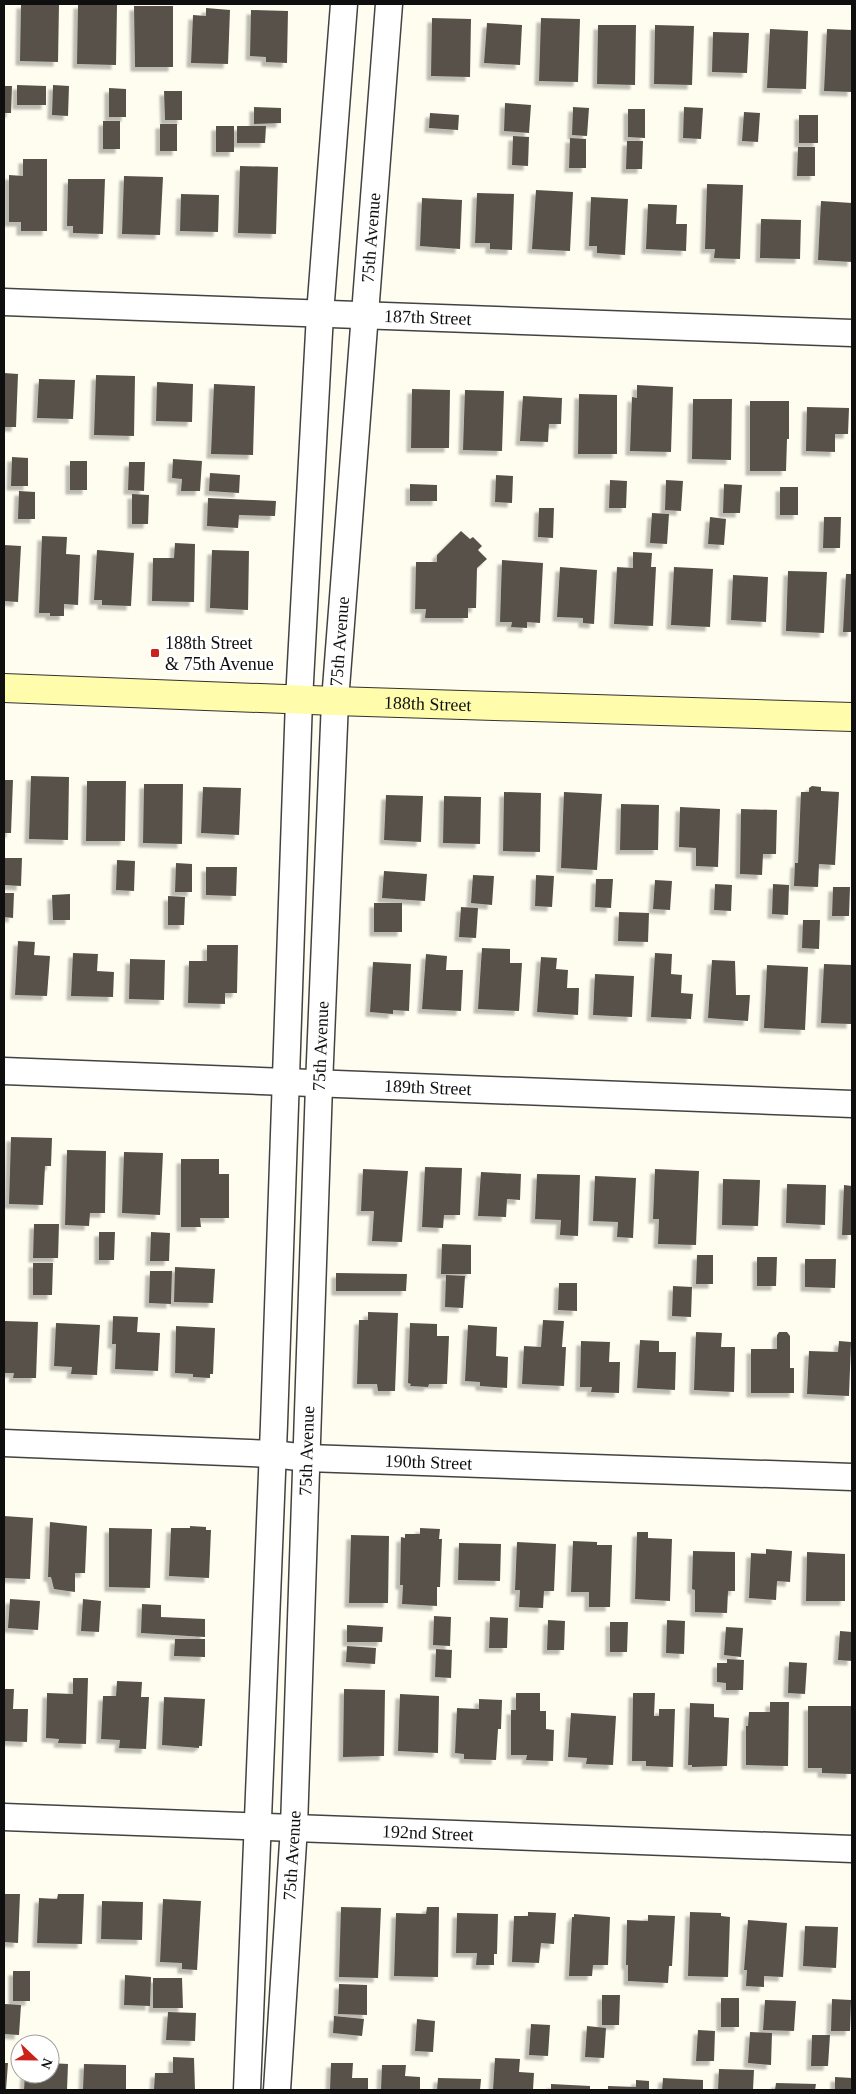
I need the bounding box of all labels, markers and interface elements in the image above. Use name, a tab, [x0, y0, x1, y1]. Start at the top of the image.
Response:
street label: 75th Avenue	[357, 192, 384, 283]
street label: 187th Street	[384, 306, 472, 329]
street label: 75th Avenue	[326, 596, 353, 687]
place label: 188th Street & 75th Avenue	[165, 633, 274, 674]
marker: 188th Street & 75th Avenue	[149, 647, 161, 659]
street label: 188th Street	[384, 693, 472, 715]
street label: 75th Avenue	[309, 1001, 332, 1091]
street label: 189th Street	[384, 1076, 472, 1099]
street label: 75th Avenue	[295, 1405, 318, 1496]
street label: 190th Street	[384, 1451, 473, 1474]
street label: 75th Avenue	[279, 1810, 305, 1901]
street label: 192nd Street	[382, 1821, 474, 1845]
north arrow	[10, 2034, 60, 2084]
text: N	[38, 2056, 55, 2071]

